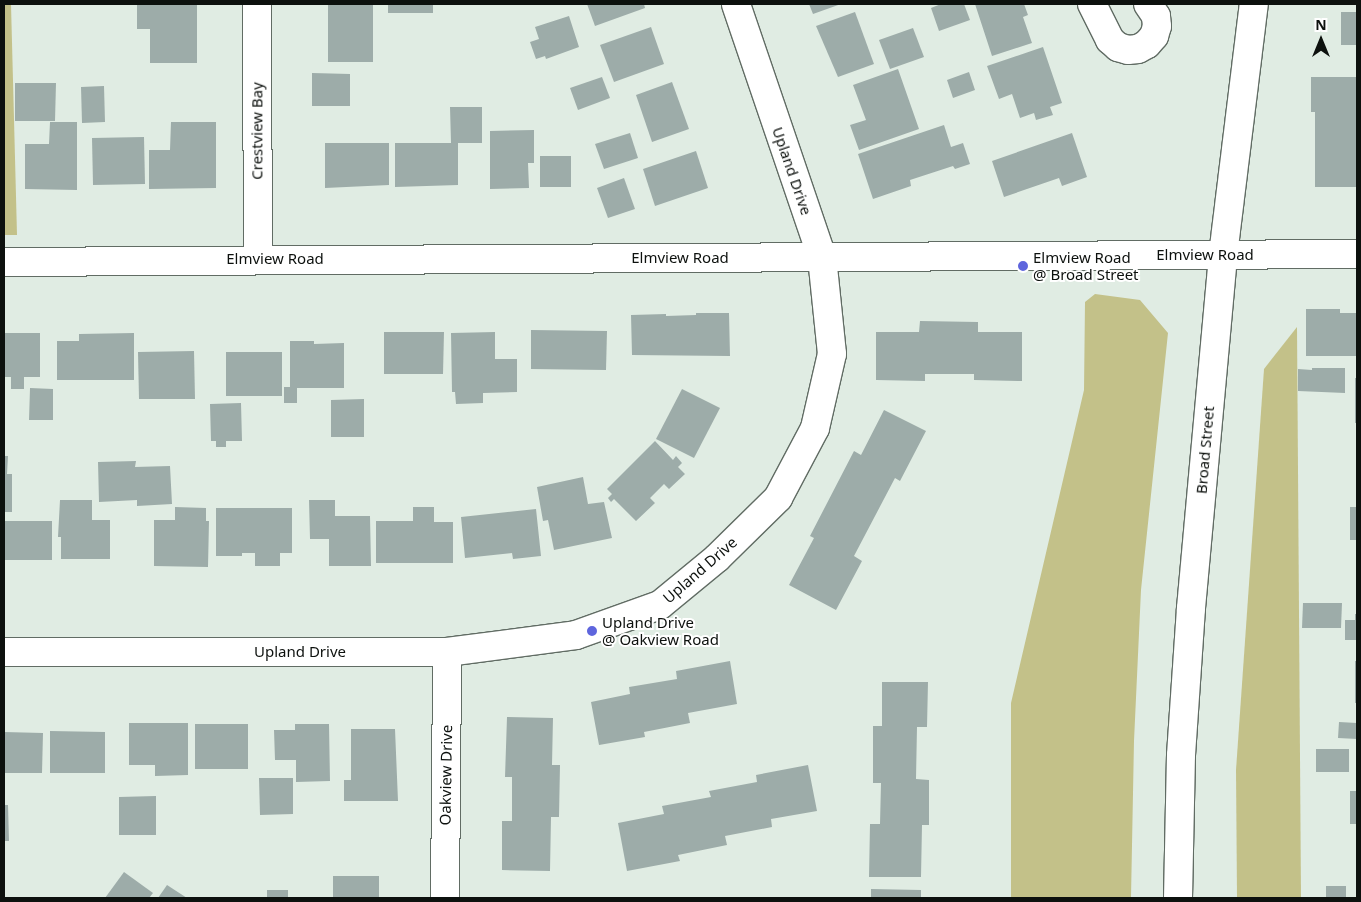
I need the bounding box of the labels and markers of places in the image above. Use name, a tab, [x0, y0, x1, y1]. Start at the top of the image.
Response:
place label: Elmview Road @ Broad Street	[1033, 248, 1139, 283]
marker: Elmview Road @ Broad Street	[1017, 260, 1029, 272]
place label: Upland Drive @ Oakview Road	[602, 613, 719, 648]
marker: Upland Drive @ Oakview Road	[586, 625, 598, 637]

